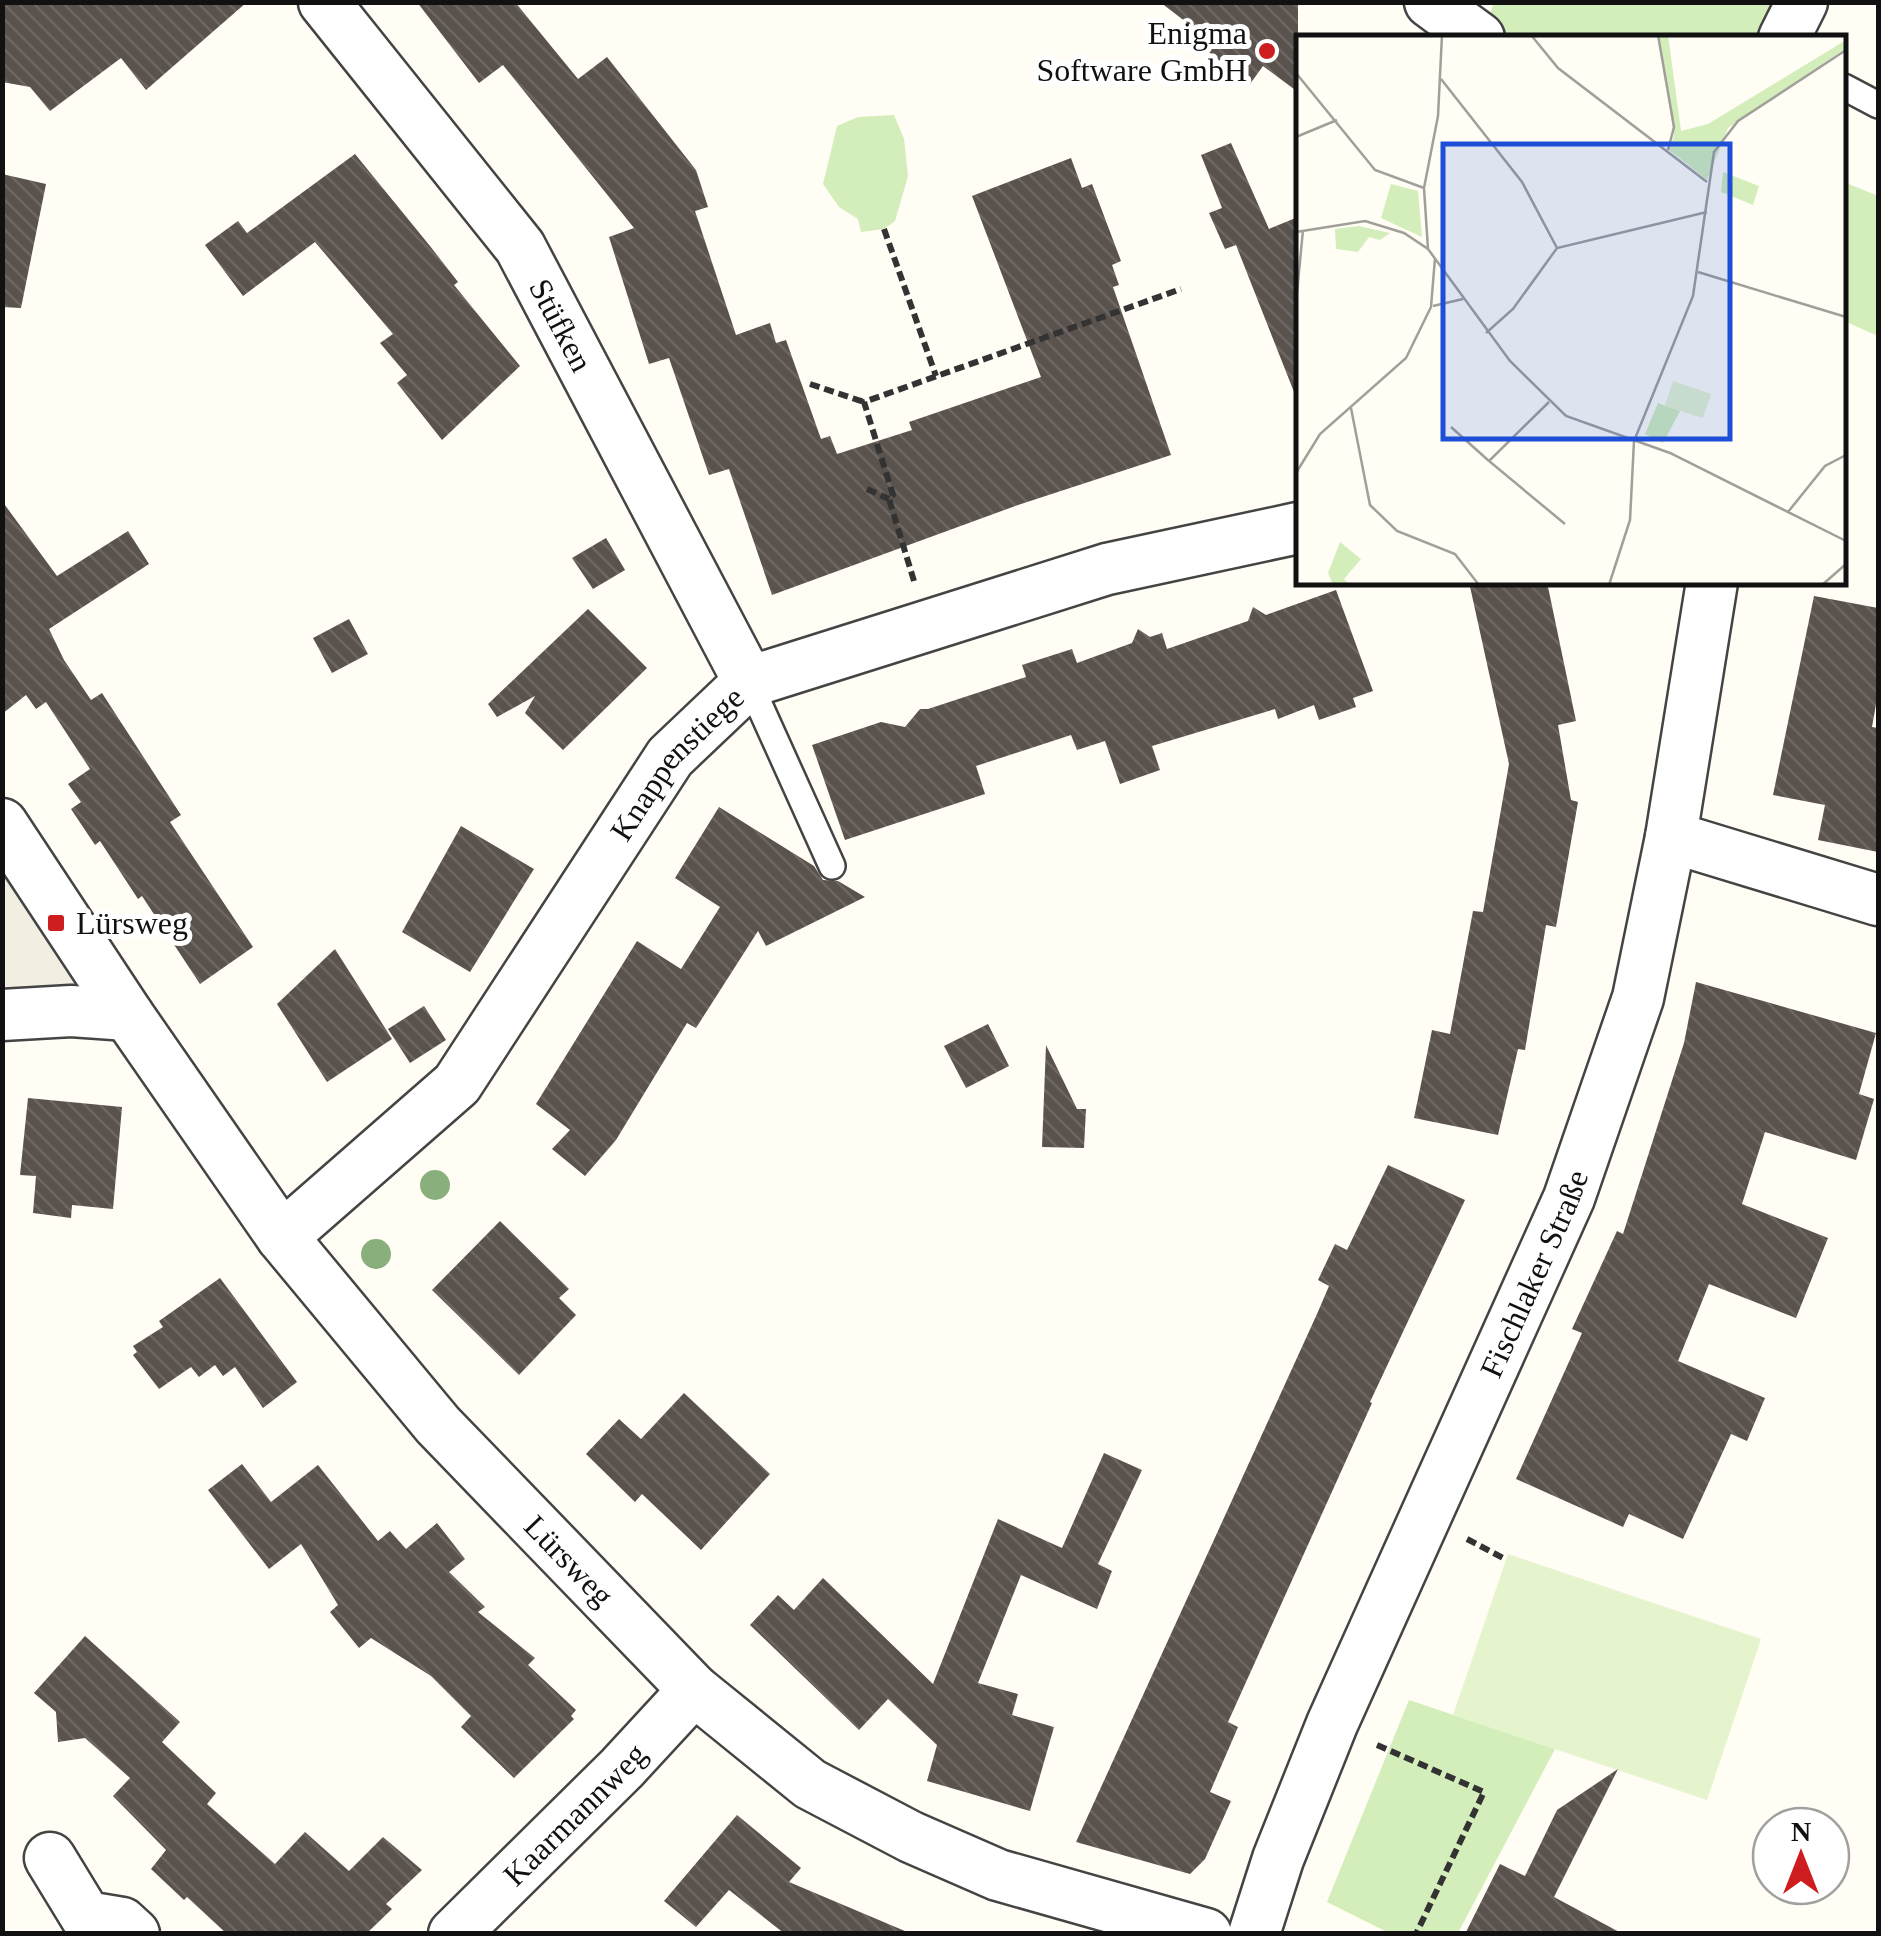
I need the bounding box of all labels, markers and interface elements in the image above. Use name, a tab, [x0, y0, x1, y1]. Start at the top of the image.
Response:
place label: Enigma Software GmbH	[1036, 15, 1247, 88]
inset map	[1296, 35, 1846, 585]
marker: Enigma Software GmbH	[1256, 40, 1278, 62]
street label: Stüfken	[522, 273, 600, 378]
street label: Knappenstiege	[603, 679, 751, 847]
place label: Lürsweg	[76, 905, 188, 941]
marker: Lürsweg	[45, 912, 67, 934]
street label: Fischlaker Straße	[1473, 1165, 1595, 1383]
street label: Lürsweg	[517, 1508, 621, 1613]
street label: Kaarmannweg	[496, 1736, 654, 1893]
north arrow	[1751, 1806, 1851, 1906]
text: N	[1791, 1816, 1811, 1847]

